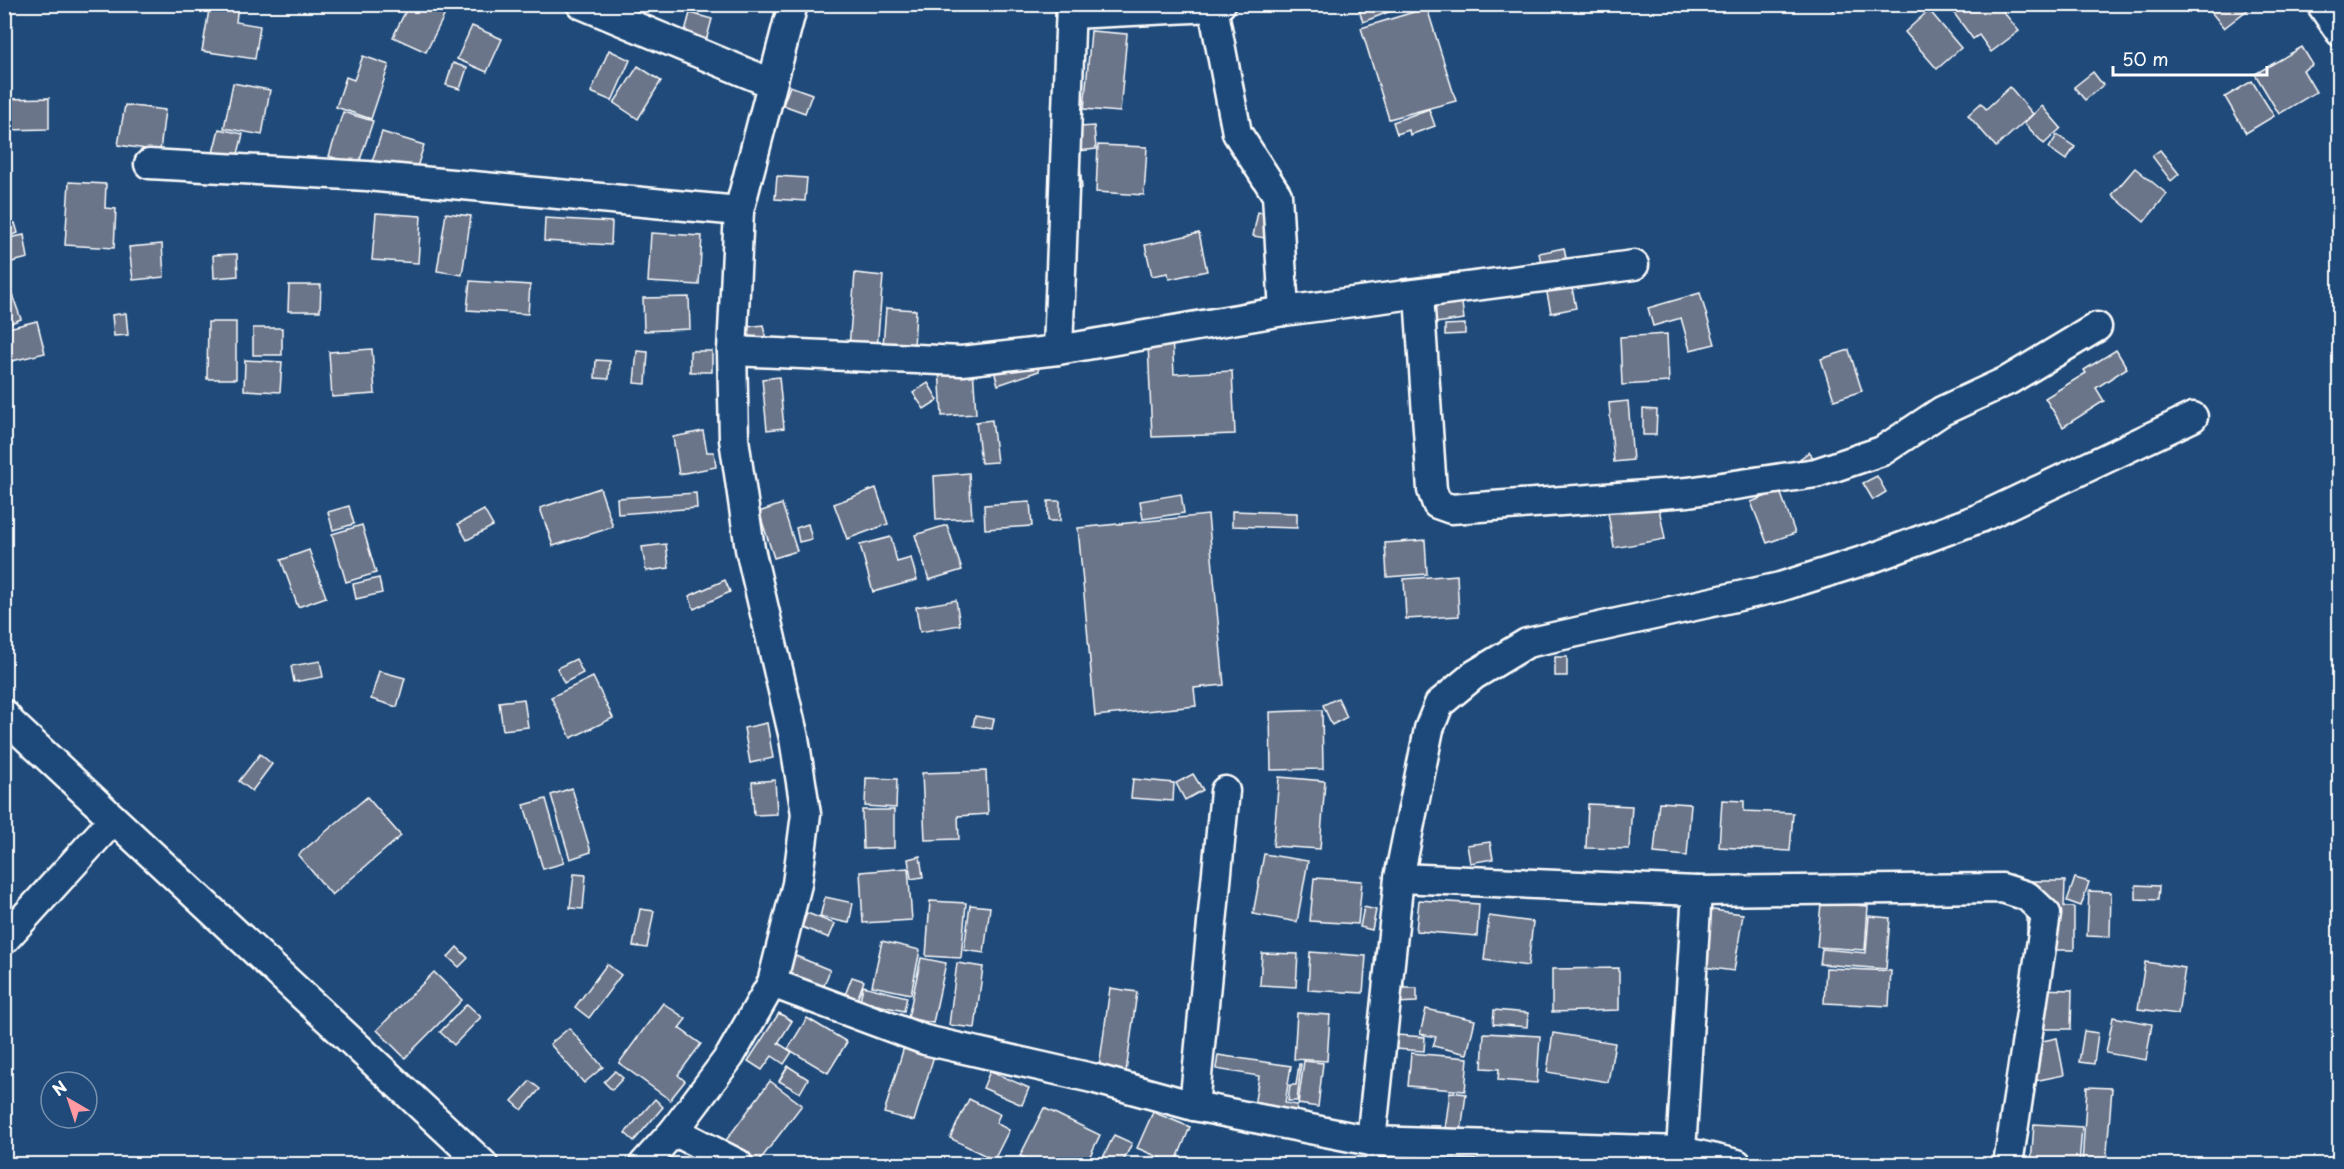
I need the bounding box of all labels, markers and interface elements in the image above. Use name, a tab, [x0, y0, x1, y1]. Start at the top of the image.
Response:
scale bar	[2113, 39, 2268, 77]
text: 50 m	[2122, 45, 2169, 72]
north arrow	[39, 1070, 99, 1130]
text: N	[46, 1074, 71, 1101]

